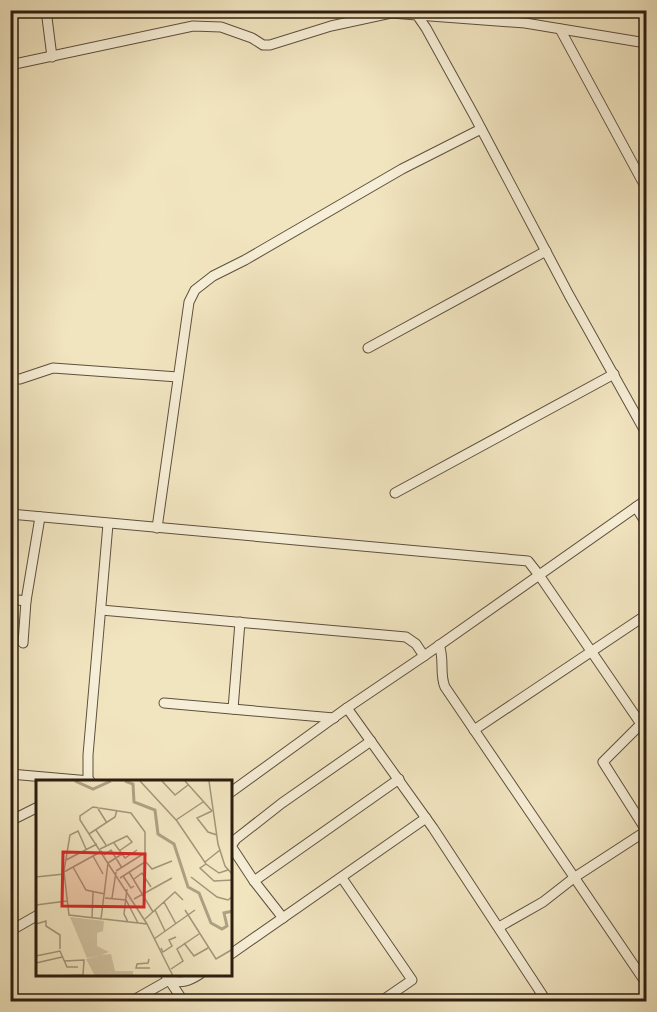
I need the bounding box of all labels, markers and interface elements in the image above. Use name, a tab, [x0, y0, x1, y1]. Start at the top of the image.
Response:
inset map	[36, 780, 232, 976]

